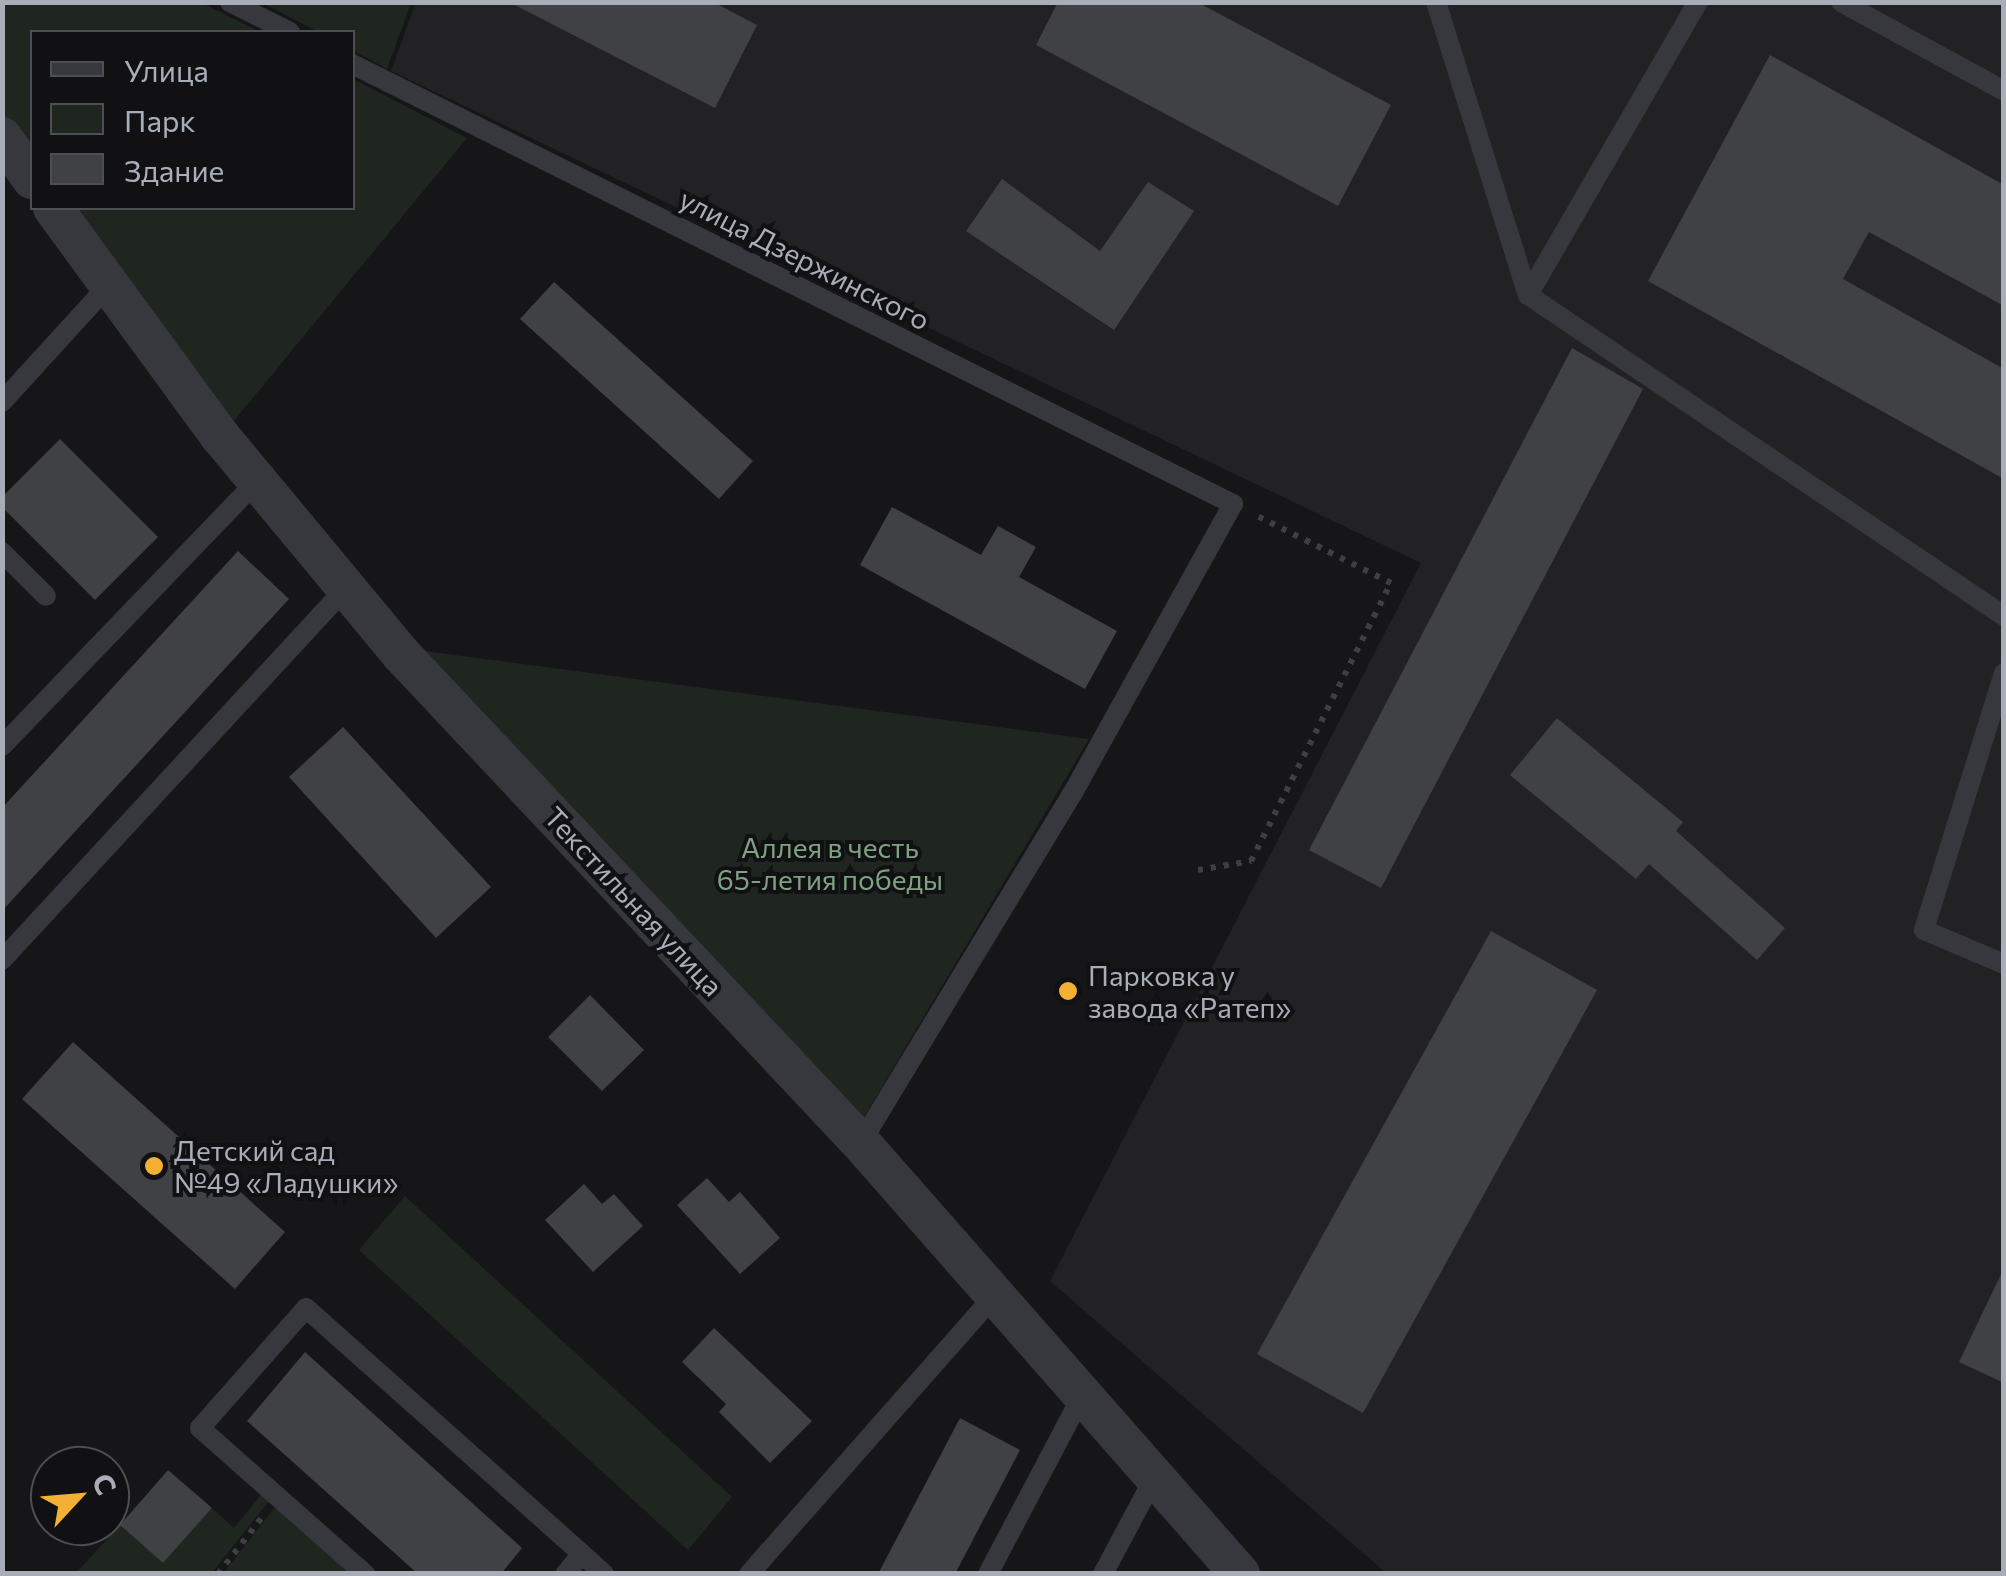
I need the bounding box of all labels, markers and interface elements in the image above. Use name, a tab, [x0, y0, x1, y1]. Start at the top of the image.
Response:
legend	[30, 30, 355, 210]
text: Улица	[124, 51, 209, 88]
text: Парк	[124, 101, 196, 138]
text: Здание	[124, 151, 224, 188]
street label: улица Дзержинского	[674, 181, 936, 337]
street label: Текстильная улица	[538, 800, 730, 1002]
park label: Аллея в честь 65-летия победы	[717, 830, 943, 896]
place label: Парковка у завода «Ратеп»	[1088, 958, 1291, 1024]
marker: Парковка у завода «Ратеп»	[1057, 980, 1079, 1002]
place label: Детский сад №49 «Ладушки»	[174, 1133, 398, 1199]
marker: Детский сад №49 «Ладушки»	[143, 1155, 165, 1177]
north arrow	[30, 1446, 130, 1546]
text: С	[86, 1468, 125, 1500]

